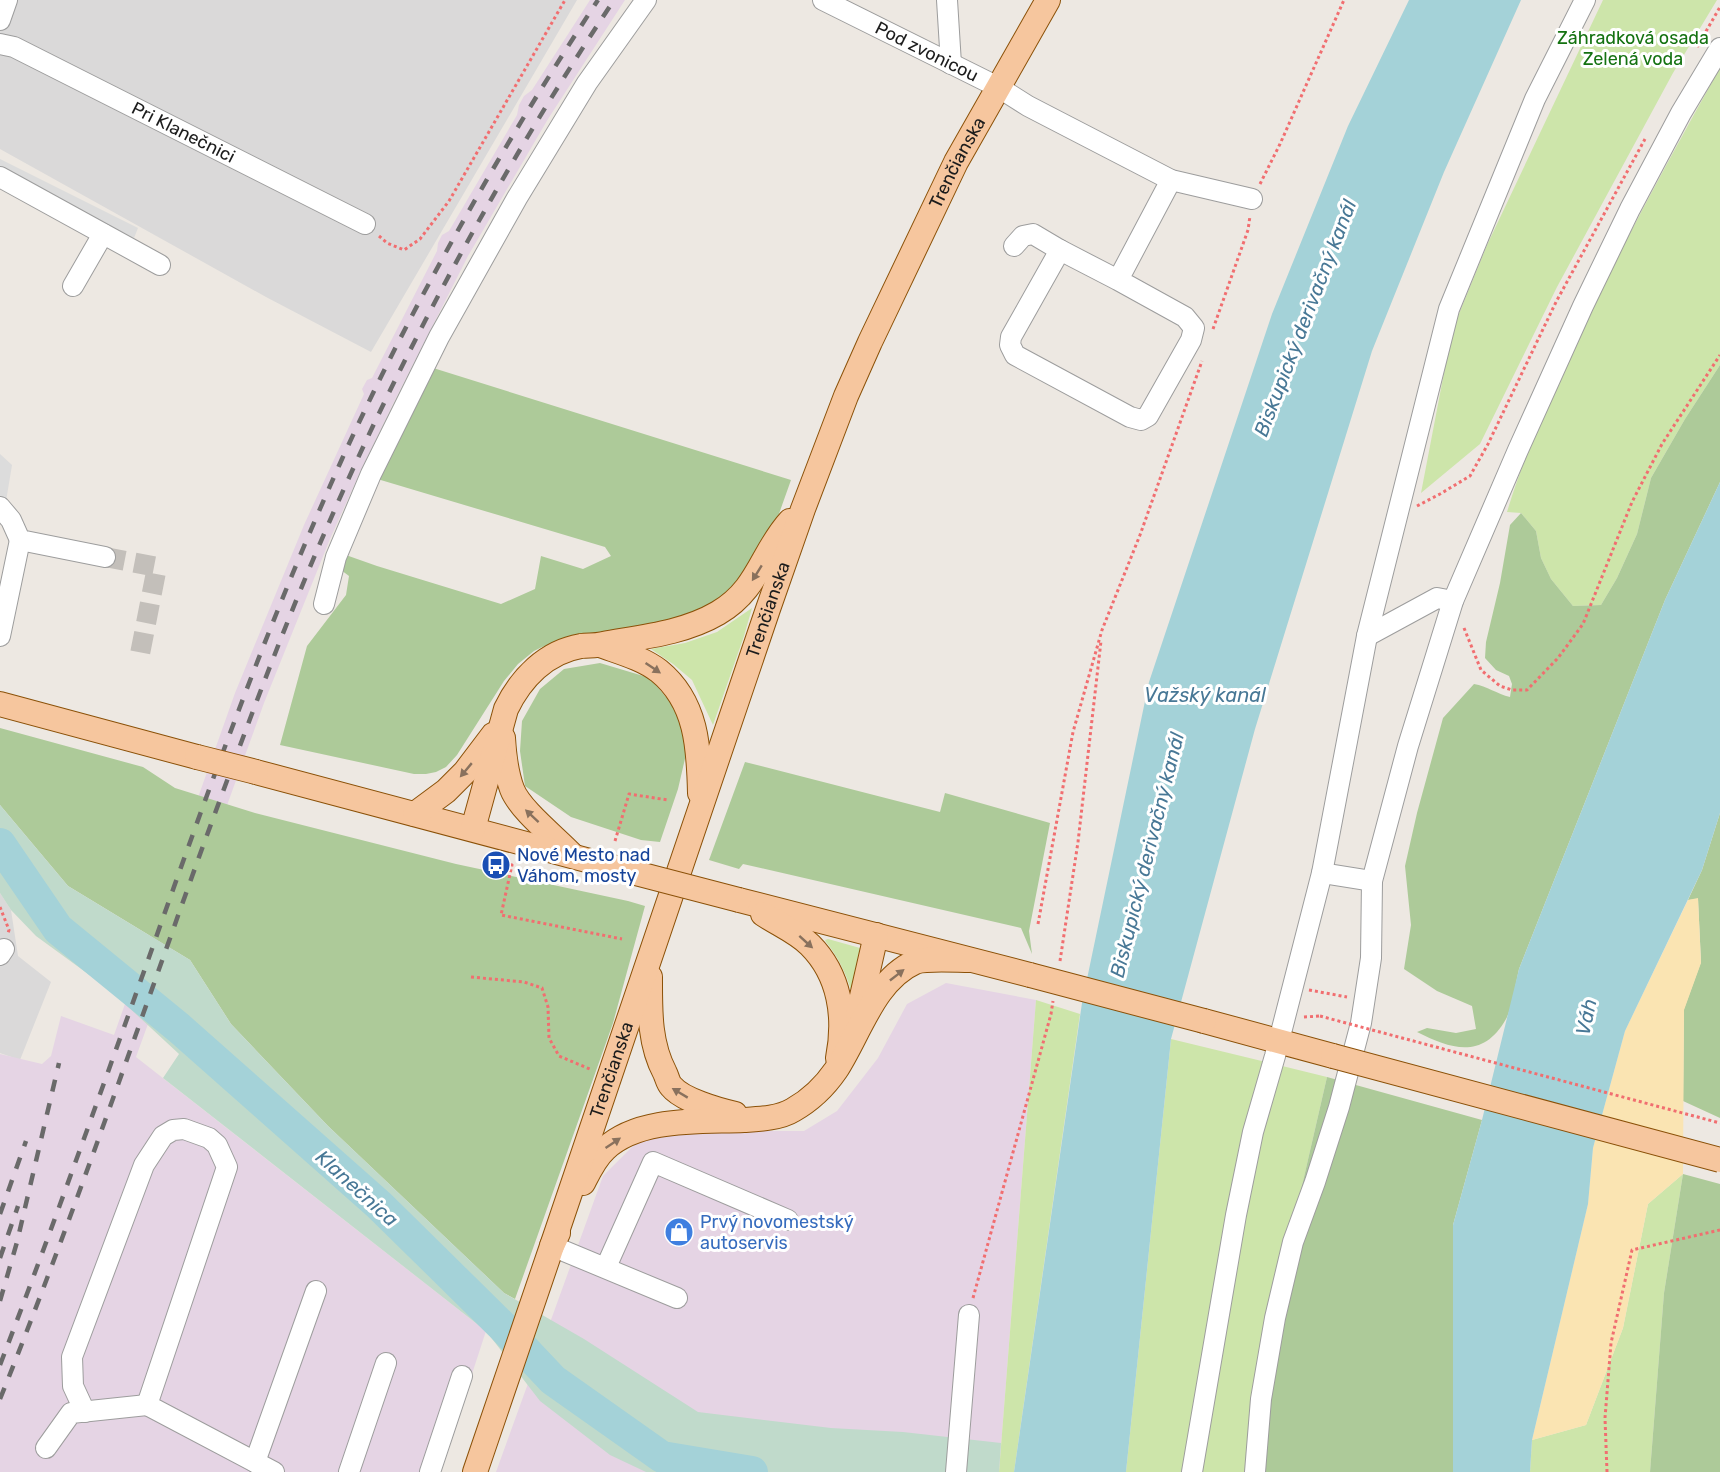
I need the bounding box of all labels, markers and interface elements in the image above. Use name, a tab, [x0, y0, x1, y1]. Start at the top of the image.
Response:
street label: Pod zvonicou	[872, 17, 982, 87]
park label: Záhradková osada Zelená voda	[1557, 27, 1709, 70]
street label: Pri Klanečnici	[128, 97, 239, 168]
street label: Trenčianska	[924, 113, 990, 212]
water label: Biskupický derivačný kanál	[1249, 195, 1362, 440]
street label: Trenčianska	[741, 559, 795, 660]
one-way arrow	[752, 565, 763, 581]
one-way arrow	[645, 663, 661, 674]
water label: Važský kanál	[1144, 683, 1267, 707]
water label: Biskupický derivačný kanál	[1105, 729, 1189, 980]
one-way arrow	[460, 762, 473, 777]
one-way arrow	[525, 810, 540, 823]
place label: Nové Mesto nad Váhom, mosty	[517, 844, 651, 887]
bus stop icon: Nové Mesto nad Váhom, mosty	[480, 849, 512, 881]
one-way arrow	[798, 935, 813, 949]
one-way arrow	[889, 969, 904, 981]
water label: Váh	[1570, 996, 1602, 1038]
street label: Trenčianska	[585, 1019, 638, 1121]
one-way arrow	[672, 1087, 689, 1098]
one-way arrow	[605, 1138, 621, 1149]
water label: Klanečnica	[311, 1145, 403, 1231]
place label: Prvý novomestský autoservis	[700, 1211, 854, 1254]
shop icon: Prvý novomestský autoservis	[663, 1216, 695, 1248]

